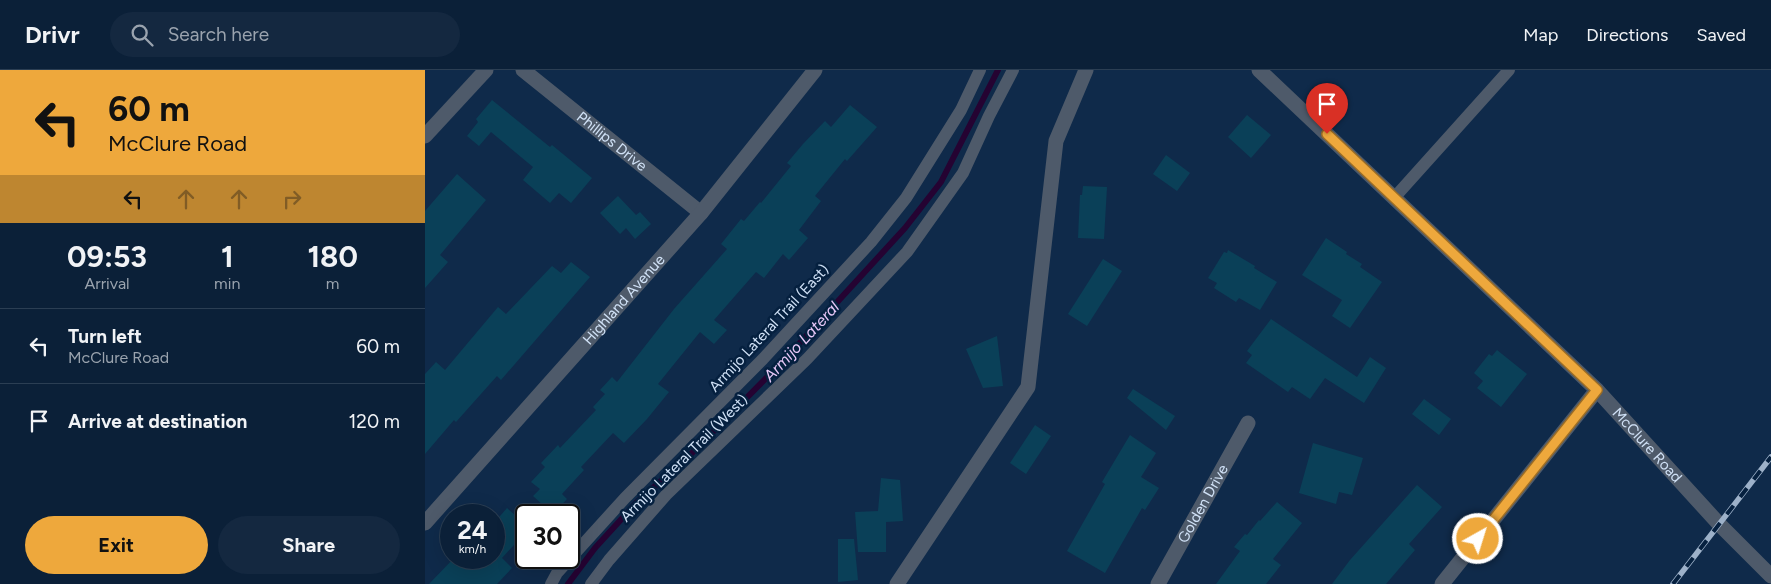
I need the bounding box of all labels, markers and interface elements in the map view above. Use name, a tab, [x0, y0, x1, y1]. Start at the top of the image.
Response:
search box	[110, 12, 460, 57]
text: Drivr	[25, 20, 80, 49]
icon: search	[128, 21, 156, 49]
text: Search here	[168, 23, 269, 46]
text: Map	[1523, 24, 1558, 46]
text: Directions	[1586, 24, 1668, 46]
text: Saved	[1696, 24, 1746, 46]
pin	[1306, 83, 1348, 134]
text: 60 m	[108, 88, 190, 130]
icon: left	[25, 90, 90, 155]
icon: arrive	[1313, 90, 1341, 118]
street label: Phillips Drive	[573, 108, 651, 175]
text: McClure Road	[108, 130, 247, 157]
icon: left	[119, 185, 147, 213]
icon: ahead	[172, 185, 200, 213]
icon: ahead	[225, 185, 253, 213]
icon: right	[278, 185, 306, 213]
text: 09:53	[67, 238, 147, 275]
text: 1	[221, 238, 234, 275]
text: 180	[307, 238, 358, 275]
street label: Highland Avenue	[579, 251, 669, 348]
street label: Armijo Lateral Trail (East)	[705, 261, 833, 395]
text: Arrival	[84, 274, 130, 293]
text: min	[214, 274, 240, 293]
text: m	[326, 274, 339, 293]
water label: Armijo Lateral	[759, 297, 843, 385]
text: Turn left	[68, 325, 142, 348]
icon: left	[25, 332, 53, 360]
text: 60 m	[356, 335, 400, 358]
text: McClure Road	[68, 348, 169, 367]
street label: Armijo Lateral Trail (West)	[617, 391, 751, 525]
street label: McClure Road	[1609, 404, 1686, 486]
icon: arrive	[25, 407, 53, 435]
text: Arrive at destination	[68, 410, 247, 433]
text: 120 m	[348, 410, 400, 433]
street label: Golden Drive	[1174, 461, 1232, 546]
speed limit sign: 30	[515, 504, 580, 569]
position arrow	[1451, 512, 1503, 564]
text: 24	[457, 515, 488, 545]
button: Exit	[25, 516, 208, 574]
button: Share	[218, 516, 400, 574]
text: km/h	[459, 542, 486, 556]

